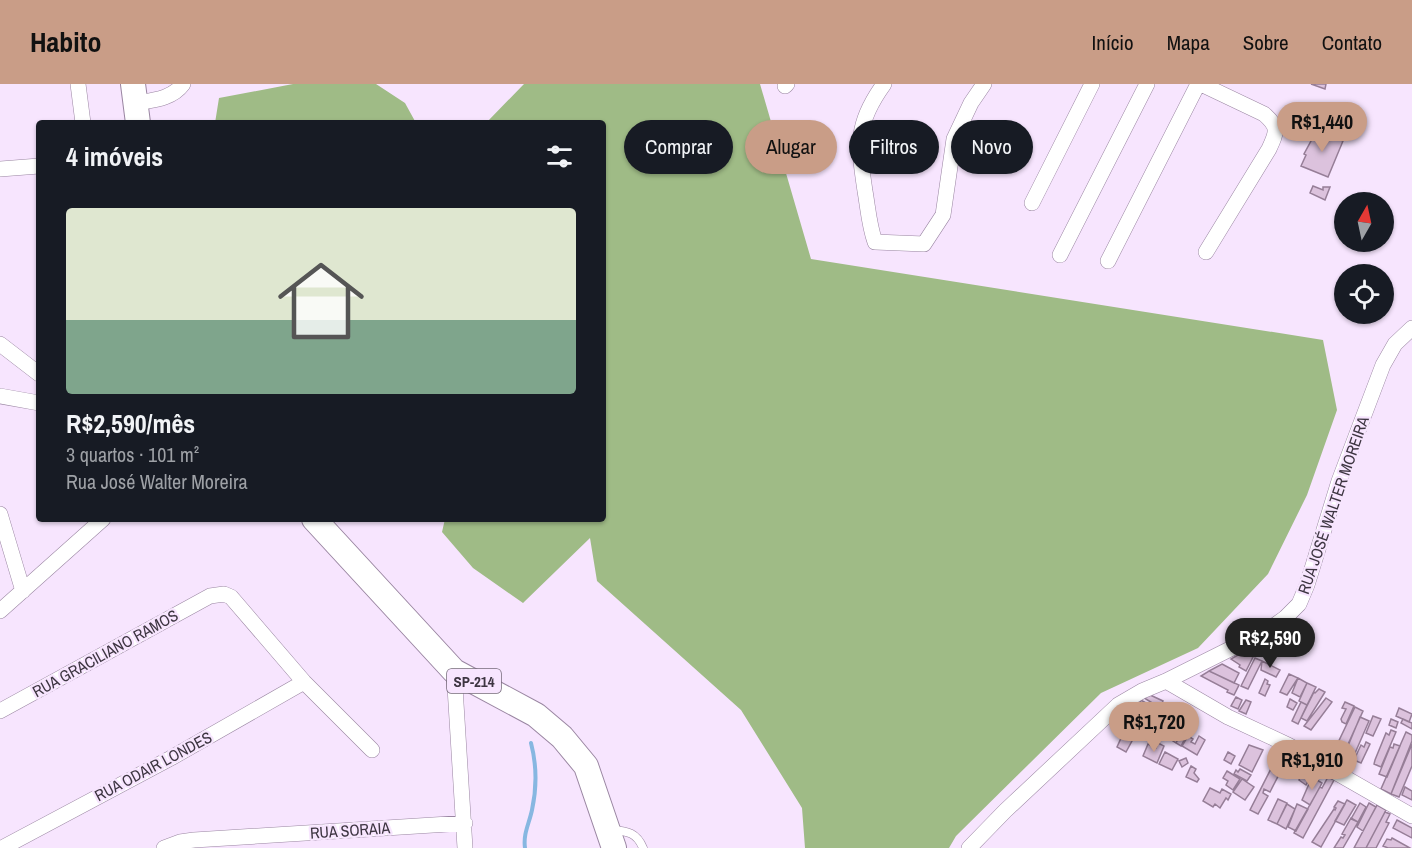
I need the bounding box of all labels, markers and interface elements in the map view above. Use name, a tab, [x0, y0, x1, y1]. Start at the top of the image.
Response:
text: Habito	[30, 23, 101, 61]
text: Início	[1092, 28, 1134, 57]
text: Mapa	[1167, 28, 1210, 57]
text: Sobre	[1243, 28, 1289, 57]
text: Contato	[1322, 28, 1382, 57]
pin: R$1,440	[1267, 102, 1377, 153]
text: R$1,440	[1291, 108, 1353, 135]
chip: Comprar	[624, 120, 733, 174]
chip: Alugar	[745, 120, 837, 174]
chip: Filtros	[849, 120, 939, 174]
chip: Novo	[951, 120, 1033, 174]
text: 4 imóveis	[66, 139, 163, 174]
icon: filters	[543, 140, 576, 173]
north arrow	[1334, 192, 1394, 252]
map controls	[1334, 192, 1394, 324]
icon: home	[267, 247, 375, 355]
button: locate	[1334, 264, 1394, 324]
text: R$2,590/mês	[66, 406, 195, 441]
street label: RUA JOSÉ WALTER MOREIRA	[1292, 413, 1374, 597]
text: 3 quartos · 101 m²	[66, 441, 199, 468]
text: Rua José Walter Moreira	[66, 468, 248, 495]
street label: RUA GRACILIANO RAMOS	[28, 604, 182, 702]
pin: R$2,590	[1215, 618, 1325, 669]
text: R$2,590	[1239, 624, 1301, 651]
road number: SP-214	[447, 669, 501, 693]
pin: R$1,720	[1099, 702, 1209, 753]
text: R$1,720	[1123, 708, 1185, 735]
street label: RUA ODAIR LONDES	[91, 726, 216, 806]
pin: R$1,910	[1257, 740, 1367, 791]
text: R$1,910	[1281, 746, 1343, 773]
street label: RUA SORAIA	[309, 816, 391, 844]

